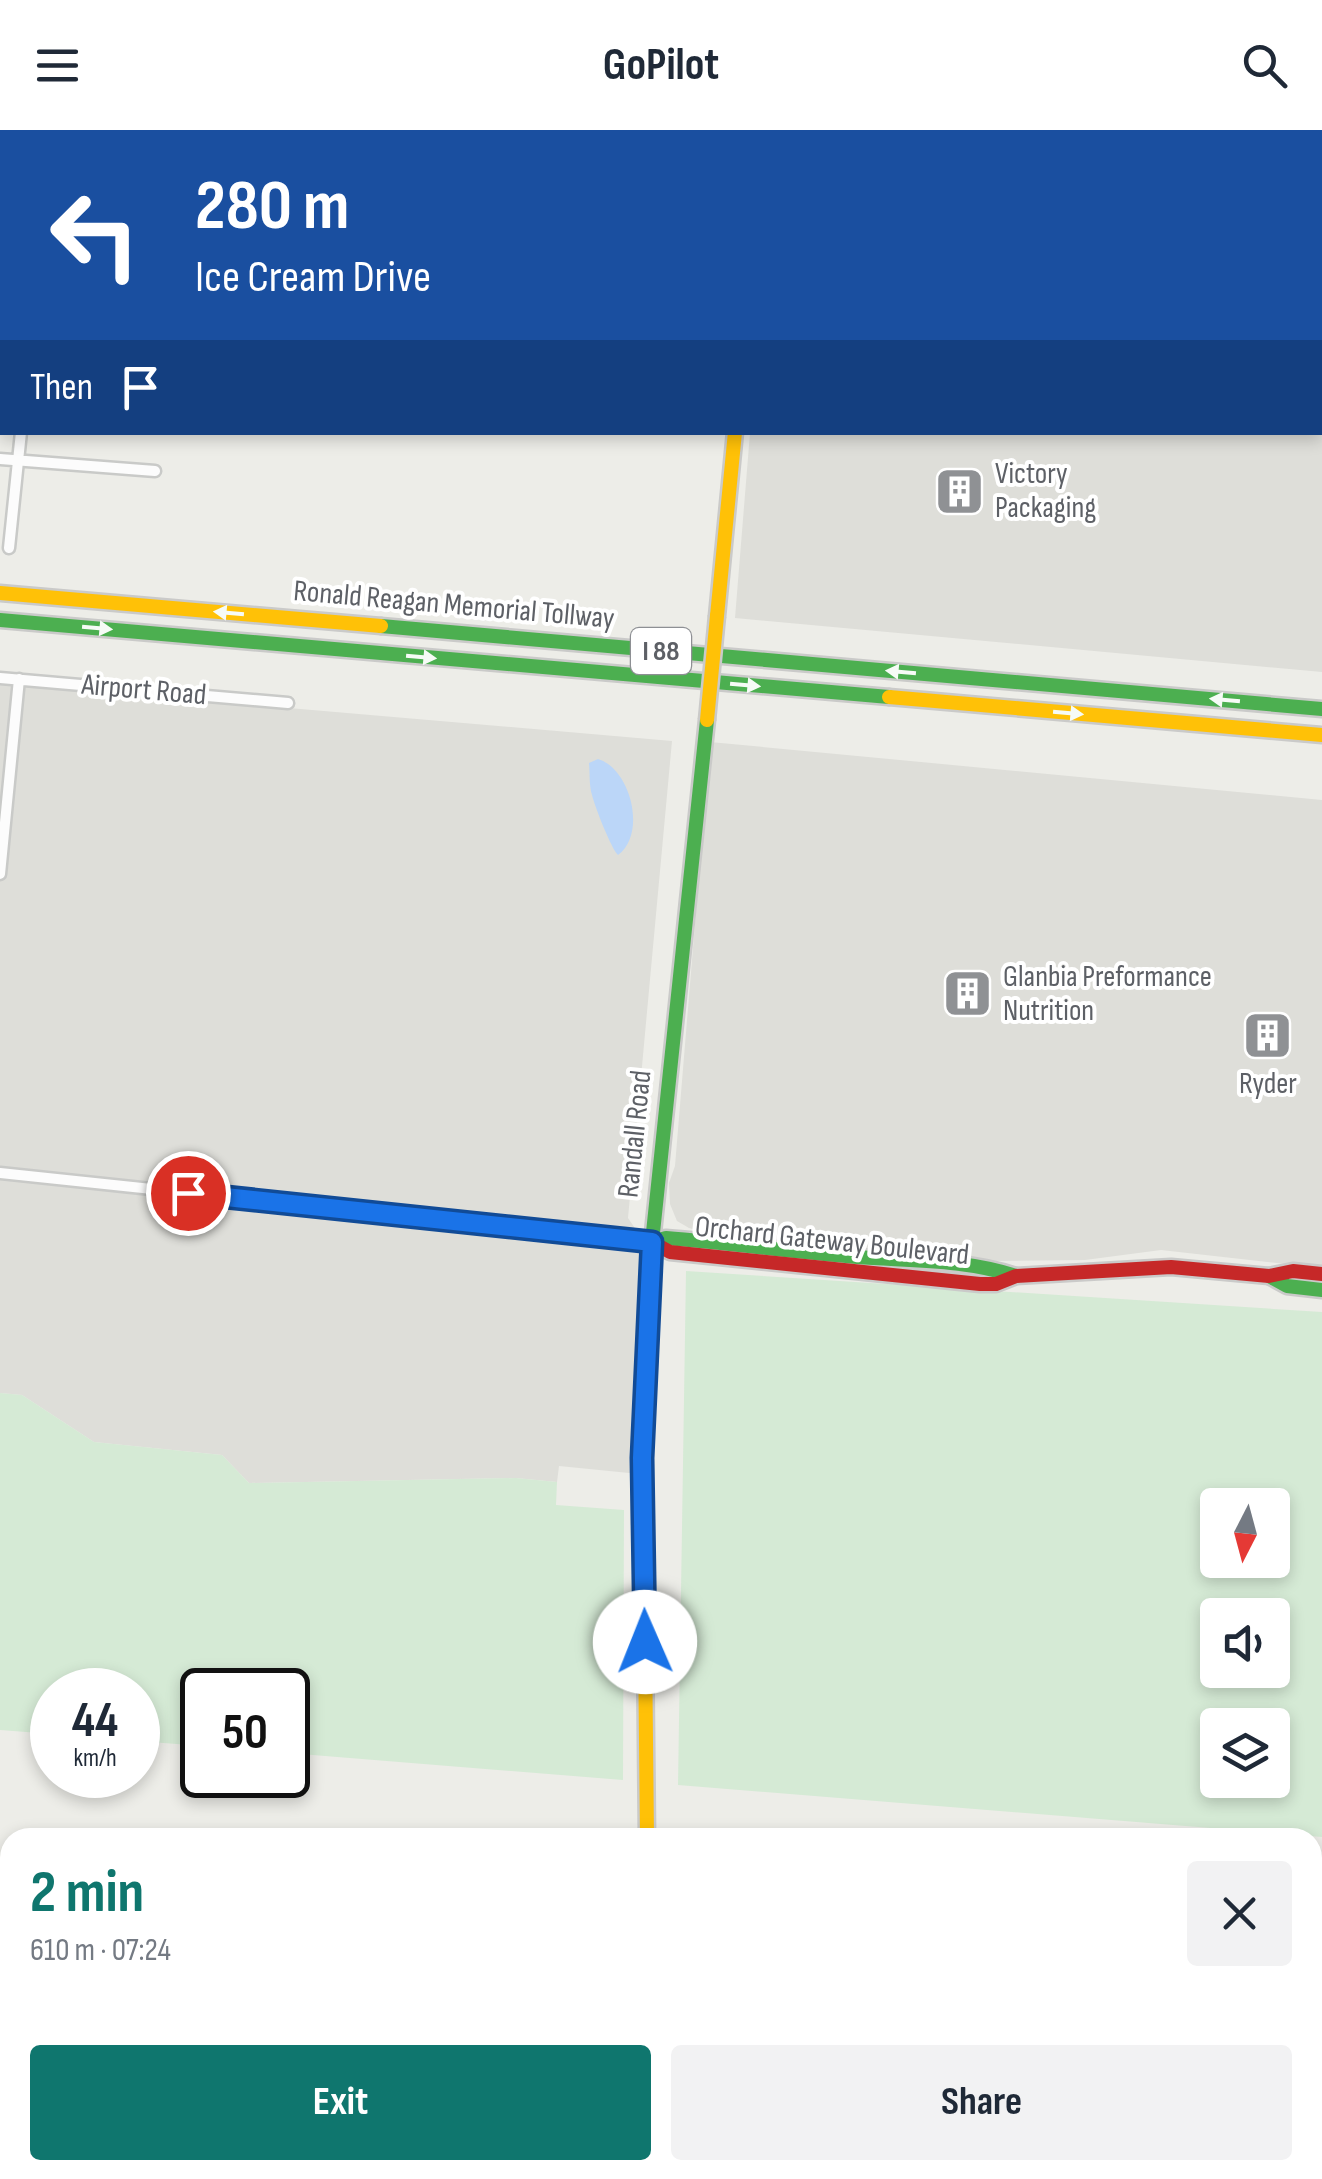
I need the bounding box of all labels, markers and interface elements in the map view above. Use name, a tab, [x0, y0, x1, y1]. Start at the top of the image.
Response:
icon: menu	[30, 38, 85, 93]
text: GoPilot	[603, 38, 719, 93]
icon: search	[1237, 38, 1292, 93]
text: 280 m	[195, 165, 349, 249]
icon: left	[30, 170, 160, 300]
text: Ice Cream Drive	[195, 250, 431, 305]
icon: arrive	[113, 360, 168, 415]
text: Then	[30, 365, 93, 410]
place label: Victory Packaging	[995, 456, 1096, 526]
building icon: Victory Packaging	[934, 465, 986, 517]
street label: Ronald Reagan Memorial Tollway	[292, 573, 616, 637]
one-way arrow	[212, 604, 244, 620]
one-way arrow	[82, 621, 114, 637]
road number: I 88	[631, 628, 691, 674]
one-way arrow	[405, 649, 437, 665]
one-way arrow	[885, 663, 917, 679]
street label: Airport Road	[79, 667, 208, 713]
one-way arrow	[729, 678, 761, 694]
one-way arrow	[1208, 692, 1240, 708]
one-way arrow	[1053, 706, 1085, 722]
place label: Glanbia Preformance Nutrition	[1003, 959, 1212, 1029]
building icon: Glanbia Preformance Nutrition	[942, 968, 994, 1020]
building icon: Ryder	[1242, 1009, 1294, 1061]
place label: Ryder	[1239, 1066, 1297, 1102]
street label: Randall Road	[610, 1069, 660, 1199]
pin	[146, 1151, 231, 1236]
icon: arrive	[161, 1166, 216, 1221]
street label: Orchard Gateway Boulevard	[693, 1209, 971, 1273]
north arrow	[1200, 1488, 1290, 1578]
map controls	[1200, 1488, 1290, 1798]
position arrow	[593, 1590, 697, 1694]
button: sound	[1200, 1598, 1290, 1688]
speed limit sign: 50	[180, 1668, 310, 1798]
text: 44	[72, 1691, 118, 1751]
button: layers	[1200, 1708, 1290, 1798]
text: km/h	[73, 1743, 117, 1774]
text: 2 min	[30, 1857, 144, 1929]
button: close	[1187, 1861, 1292, 1966]
text: 610 m · 07:24	[30, 1931, 171, 1970]
button: Exit	[30, 2045, 651, 2160]
button: Share	[671, 2045, 1292, 2160]

